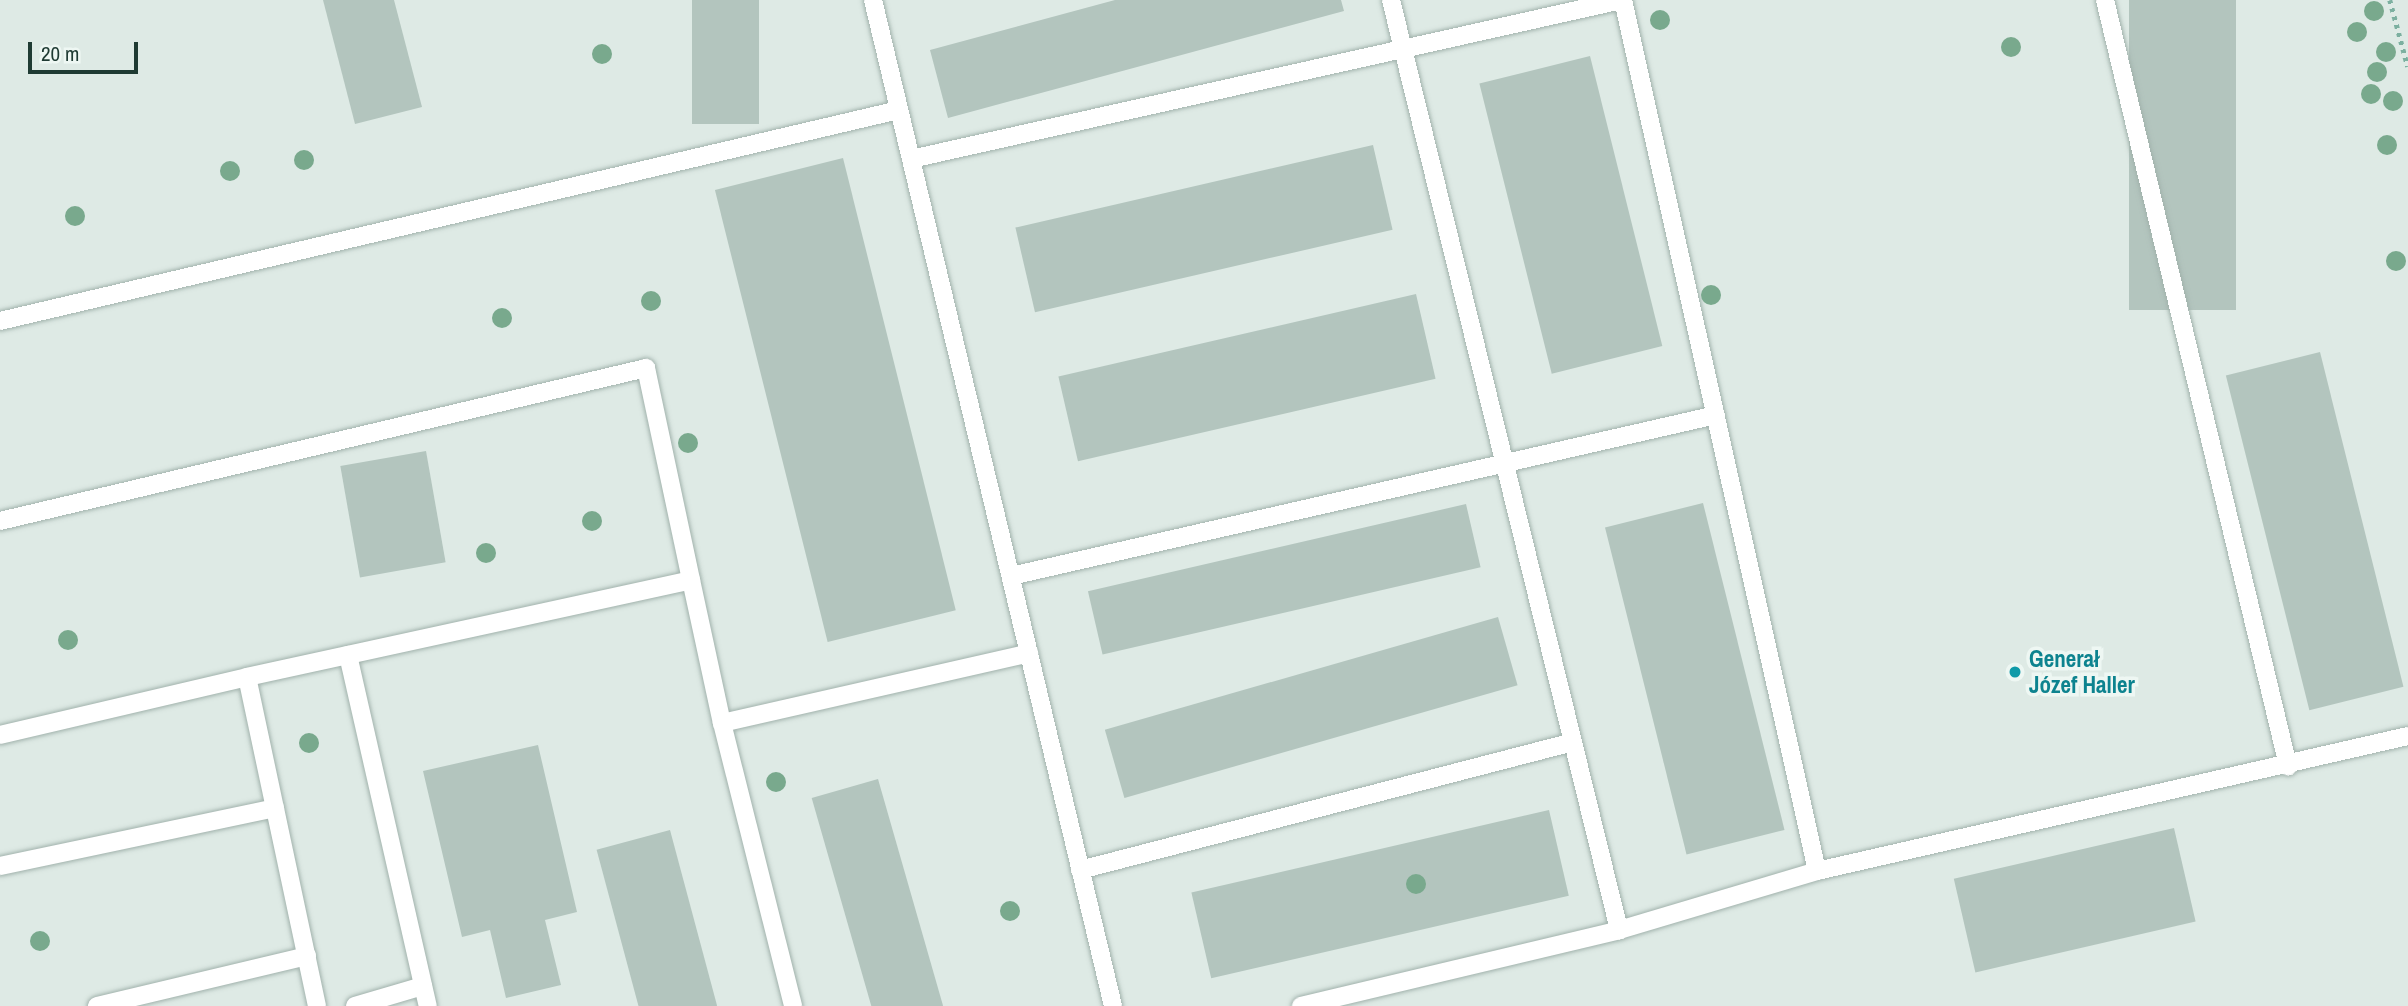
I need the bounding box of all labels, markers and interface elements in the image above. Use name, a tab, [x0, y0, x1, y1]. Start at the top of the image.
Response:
scale bar	[32, 28, 142, 72]
text: 20 m	[41, 39, 79, 68]
place label: Generał Józef Haller	[2029, 645, 2135, 699]
marker: Generał Józef Haller	[2007, 664, 2023, 680]

